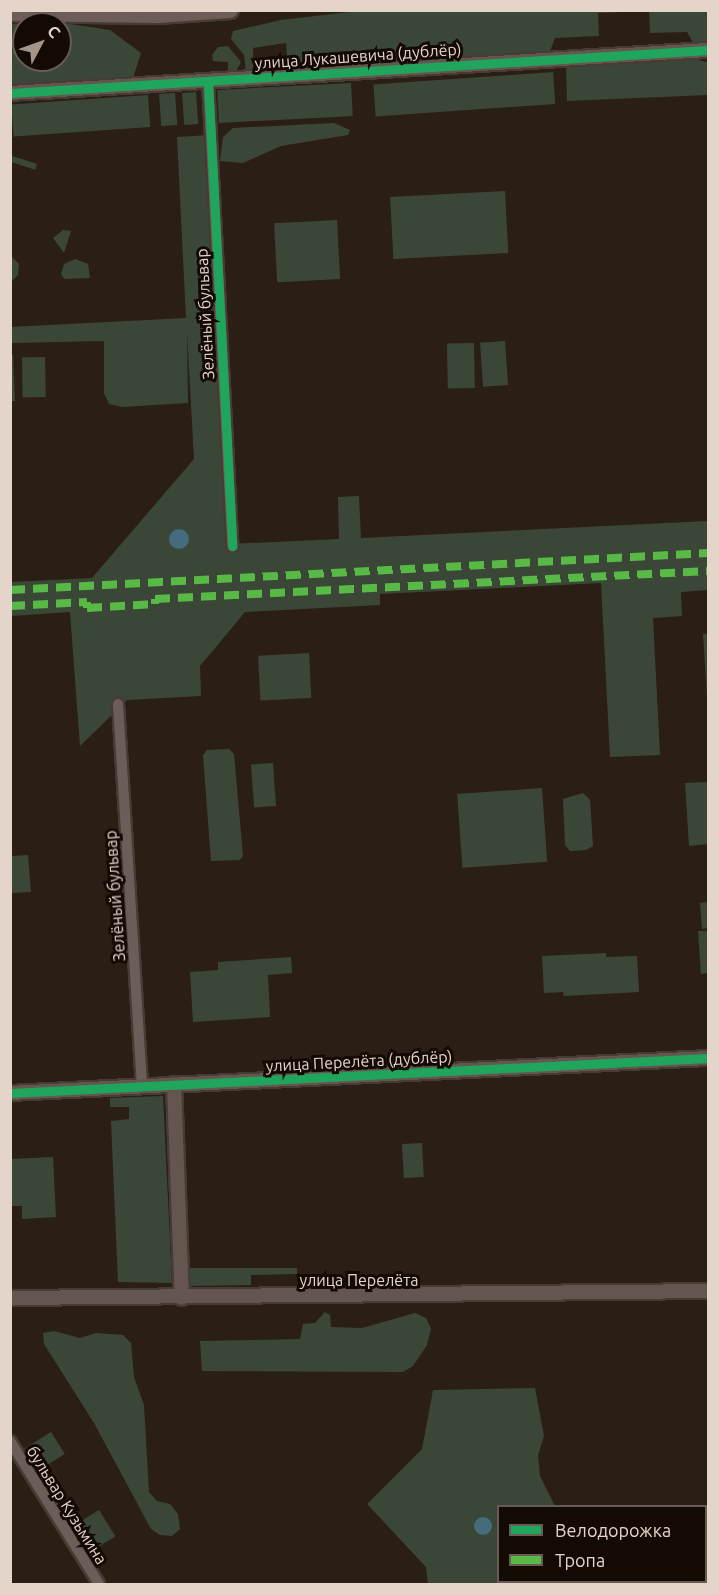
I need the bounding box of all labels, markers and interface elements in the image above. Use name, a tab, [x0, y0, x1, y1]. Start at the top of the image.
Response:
north arrow	[12, 12, 72, 72]
text: С	[44, 22, 64, 41]
street label: улица Лукашевича (дублёр)	[254, 39, 462, 73]
street label: Зелёный бульвар	[192, 248, 218, 380]
street label: Зелёный бульвар	[101, 830, 129, 962]
street label: улица Перелёта (дублёр)	[265, 1047, 453, 1075]
street label: улица Перелёта	[299, 1270, 419, 1290]
street label: бульвар Кузьмина	[23, 1442, 111, 1568]
legend	[497, 1505, 707, 1583]
text: Велодорожка	[555, 1520, 671, 1540]
text: Тропа	[555, 1550, 605, 1570]

